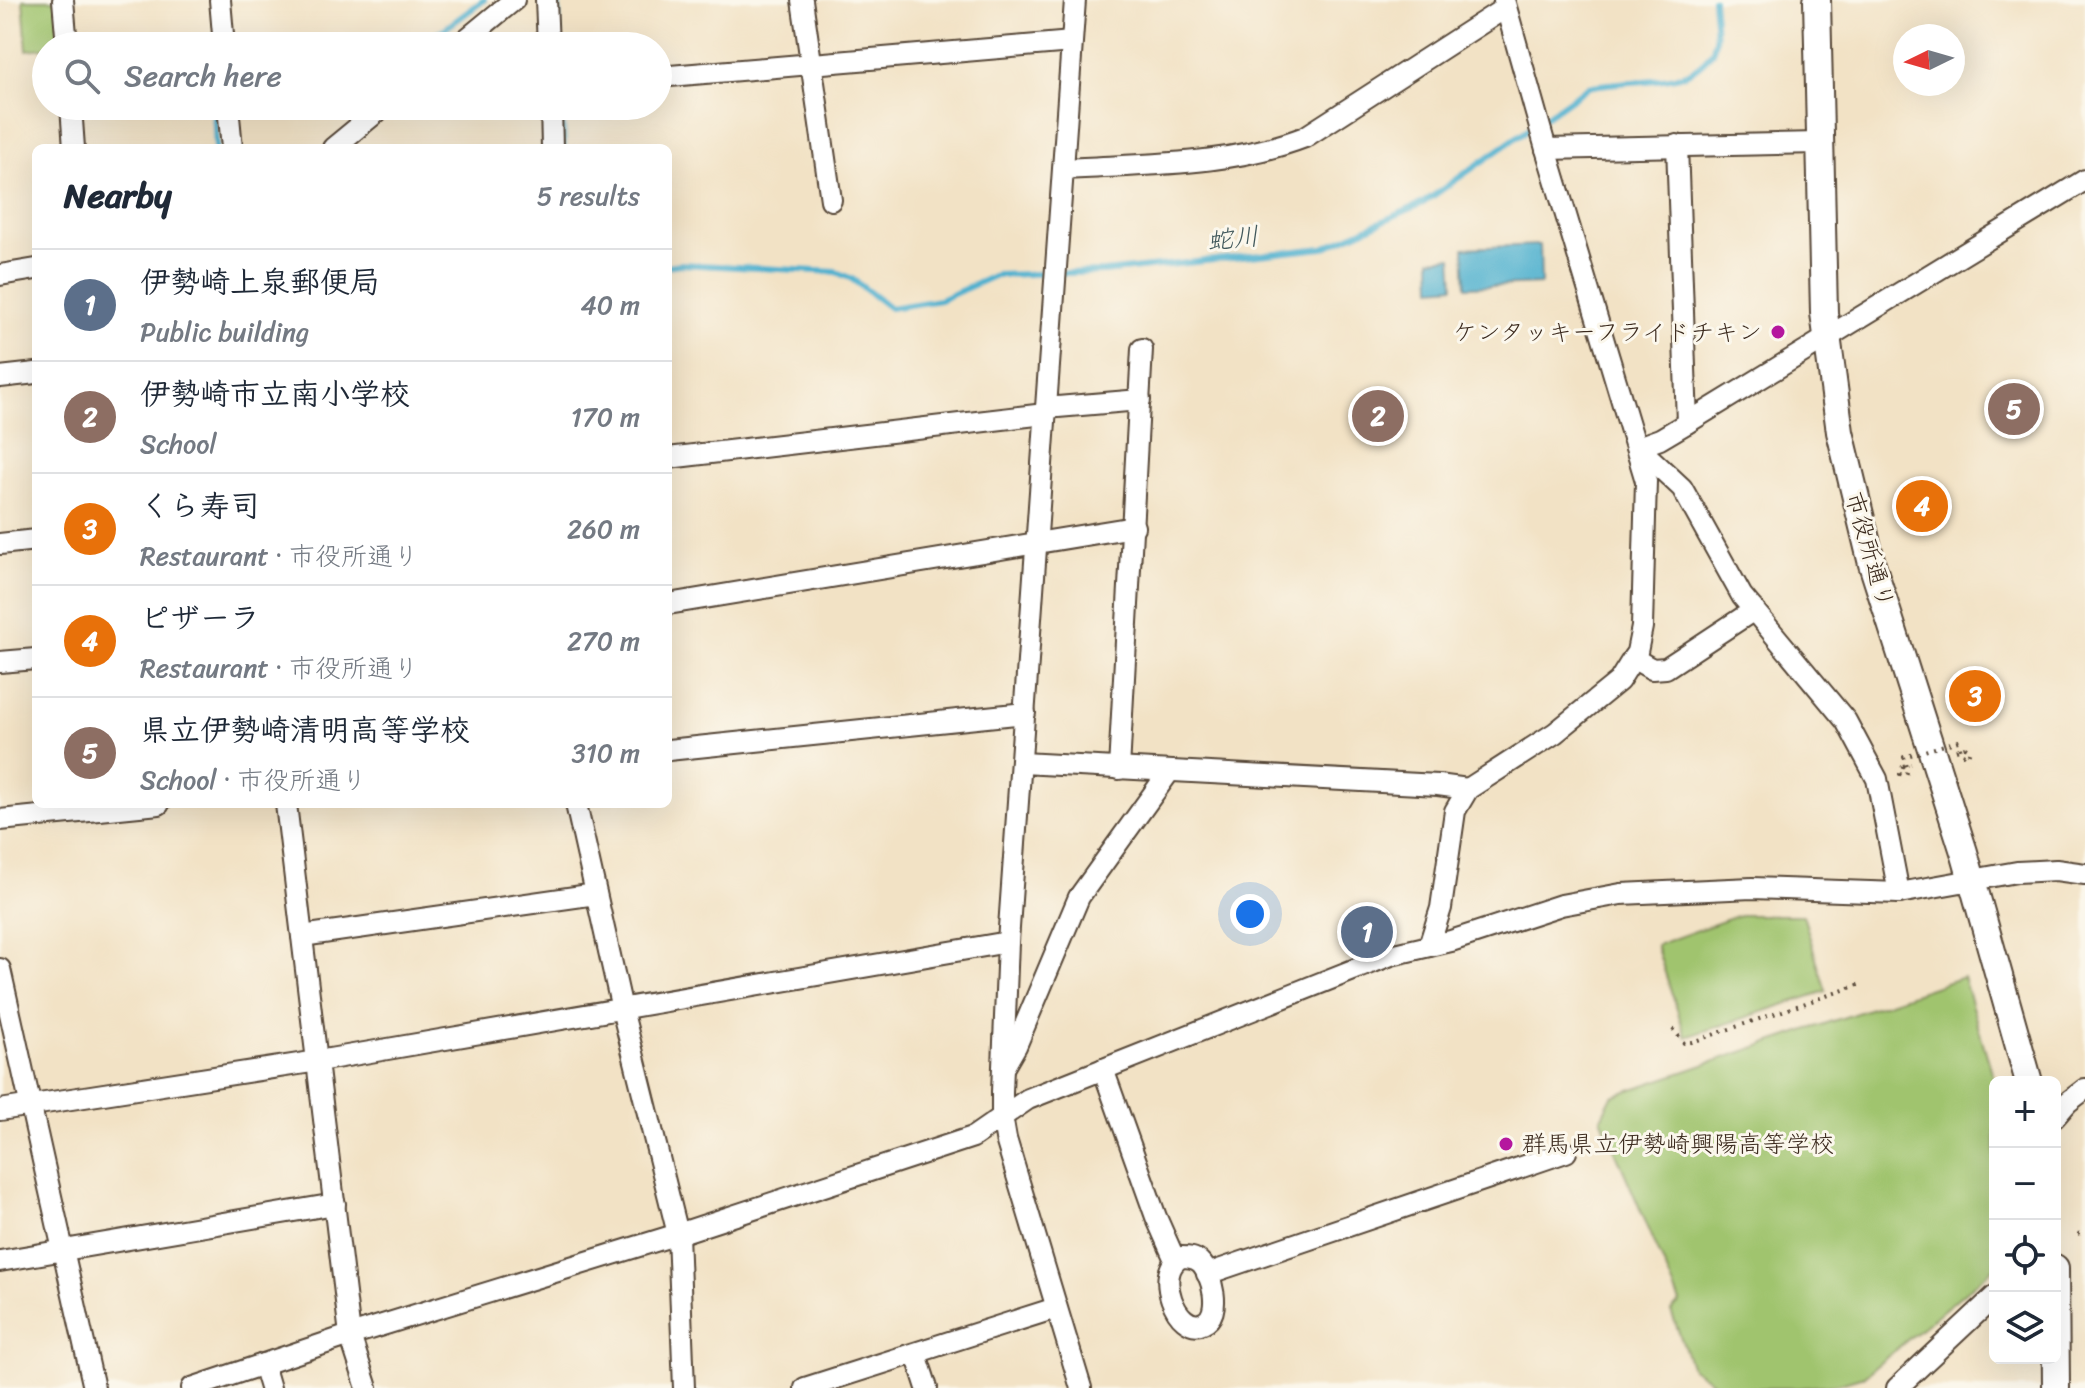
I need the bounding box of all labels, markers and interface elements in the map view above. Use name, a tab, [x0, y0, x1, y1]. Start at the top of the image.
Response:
north arrow	[1893, 24, 1965, 96]
search box	[32, 32, 672, 120]
text: Search here	[124, 49, 282, 103]
icon: search	[60, 54, 104, 98]
text: Nearby	[64, 166, 172, 226]
text: 5 results	[537, 173, 640, 219]
water label: 蛇川	[1205, 212, 1261, 264]
text: 伊勢崎上泉郵便局	[140, 255, 380, 309]
text: 1	[84, 282, 96, 328]
text: 40 m	[581, 282, 640, 328]
text: Public building	[140, 309, 309, 355]
place label: ケンタッキーフライドチキン	[1453, 311, 1762, 353]
marker: ケンタッキーフライドチキン	[1769, 323, 1787, 341]
text: 伊勢崎市立南小学校	[140, 367, 410, 421]
pin: 5	[1988, 379, 2040, 439]
pin: 2	[1352, 386, 1404, 446]
text: 2	[82, 394, 98, 440]
text: 170 m	[571, 394, 640, 440]
text: School	[140, 421, 217, 467]
pin: 4	[1896, 476, 1948, 536]
text: くら寿司	[140, 479, 260, 533]
street label: 市役所通り	[1833, 487, 1907, 613]
text: 3	[83, 506, 97, 552]
text: 260 m	[567, 506, 640, 552]
text: Restaurant · 市役所通り	[140, 533, 419, 579]
text: ピザーラ	[140, 591, 260, 645]
text: 4	[82, 618, 98, 664]
text: 270 m	[567, 618, 640, 664]
text: Restaurant · 市役所通り	[140, 645, 419, 691]
pin: 3	[1949, 666, 2001, 726]
text: 県立伊勢崎清明高等学校	[140, 703, 470, 757]
text: 5	[82, 730, 98, 776]
text: 310 m	[571, 730, 640, 776]
text: School · 市役所通り	[140, 757, 367, 803]
your location	[1230, 894, 1270, 934]
pin: 1	[1341, 902, 1393, 962]
map controls	[1989, 1076, 2061, 1364]
button: +	[1989, 1076, 2061, 1148]
place label: 群馬県立伊勢崎興陽高等学校	[1522, 1123, 1834, 1165]
marker: 群馬県立伊勢崎興陽高等学校	[1497, 1135, 1515, 1153]
button: −	[1989, 1148, 2061, 1220]
button: locate	[1989, 1220, 2061, 1292]
button: layers	[1989, 1292, 2061, 1364]

